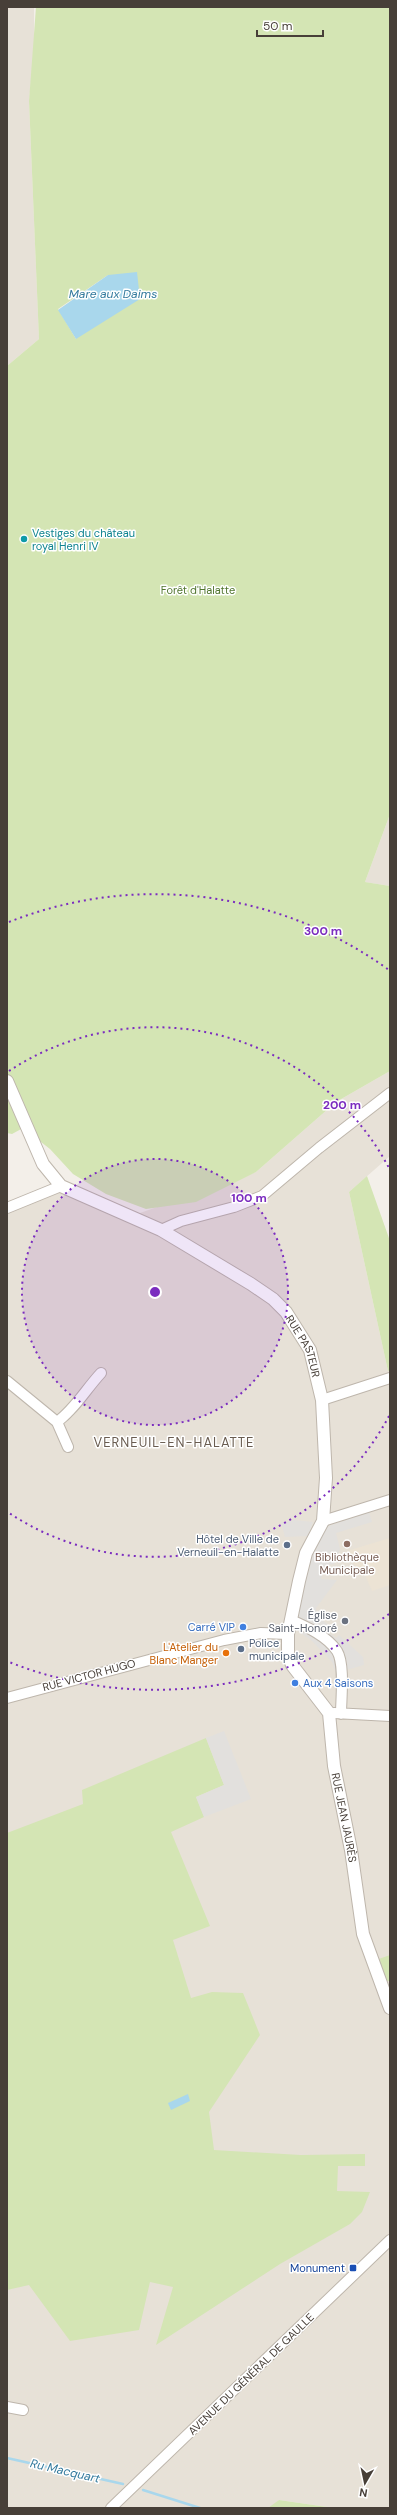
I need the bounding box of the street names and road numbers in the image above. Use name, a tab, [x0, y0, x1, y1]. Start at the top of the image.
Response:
street label: RUE PASTEUR	[283, 1312, 323, 1379]
street label: RUE VICTOR HUGO	[41, 1656, 137, 1694]
street label: RUE JEAN JAURÈS	[329, 1771, 360, 1863]
street label: AVENUE DU GÉNÉRAL DE GAULLE	[185, 2310, 317, 2438]

